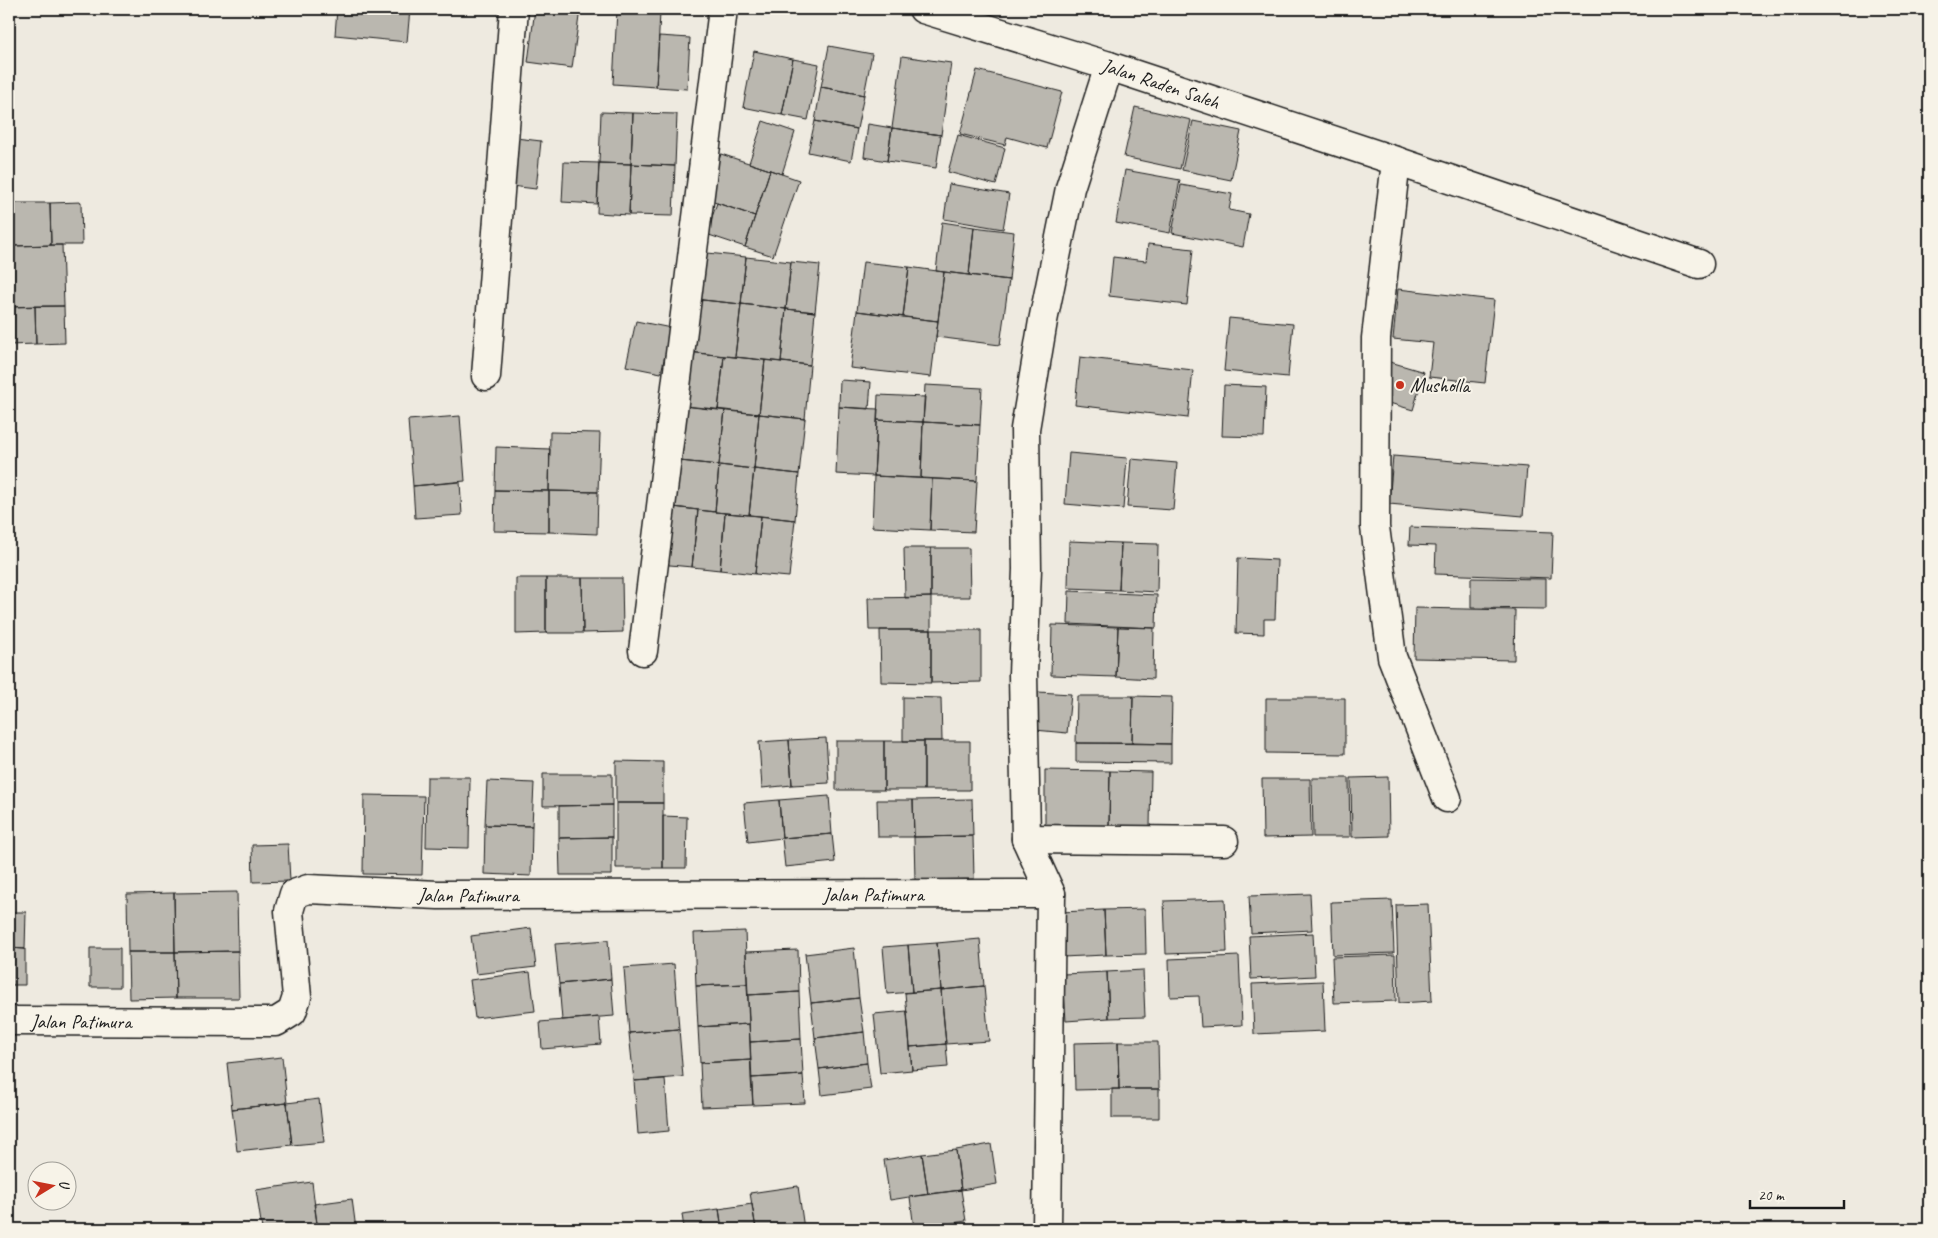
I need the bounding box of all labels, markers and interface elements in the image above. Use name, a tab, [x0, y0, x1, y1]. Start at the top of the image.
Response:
street label: Jalan Raden Saleh	[1098, 52, 1224, 115]
place label: Musholla	[1410, 373, 1471, 398]
marker: Musholla	[1394, 379, 1406, 391]
street label: Jalan Patimura	[416, 882, 521, 908]
street label: Jalan Patimura	[822, 882, 926, 907]
street label: Jalan Patimura	[29, 1009, 133, 1034]
north arrow	[28, 1160, 78, 1210]
scale bar	[1750, 1178, 1844, 1210]
text: U	[55, 1179, 74, 1192]
text: 20 m	[1758, 1186, 1785, 1205]

